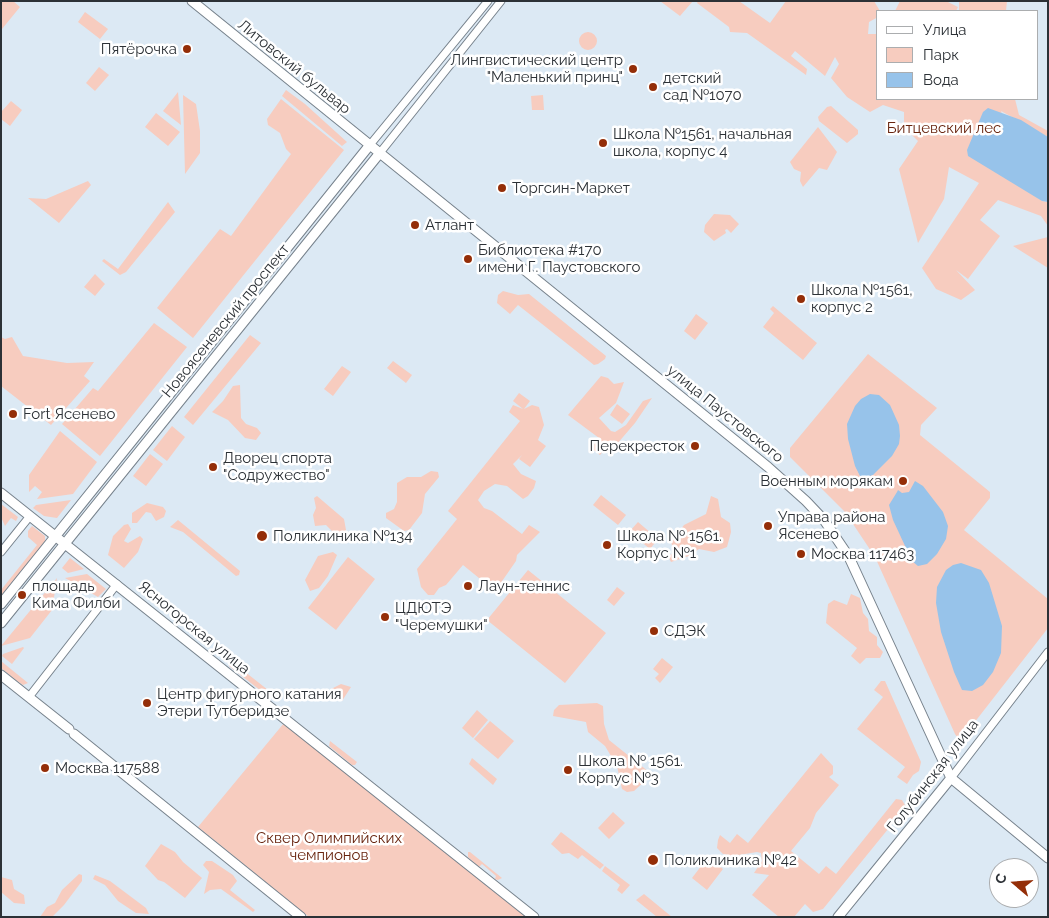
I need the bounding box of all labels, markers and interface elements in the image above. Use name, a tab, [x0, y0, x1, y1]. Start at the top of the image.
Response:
legend	[876, 10, 1039, 100]
street label: Литовский бульвар	[234, 16, 354, 118]
text: Улица	[923, 21, 967, 39]
place label: Пятёрочка	[101, 40, 177, 58]
marker: Пятёрочка	[181, 43, 193, 55]
text: Парк	[923, 46, 959, 64]
place label: Лингвистический центр "Маленький принц"	[450, 51, 623, 86]
marker: Лингвистический центр "Маленький принц"	[627, 63, 639, 75]
place label: детский сад №1070	[663, 69, 742, 104]
text: Вода	[923, 71, 959, 89]
marker: детский сад №1070	[647, 81, 659, 93]
park label: Битцевский лес	[887, 119, 1001, 137]
place label: Школа №1561, начальная школа, корпус 4	[613, 125, 792, 160]
marker: Школа №1561, начальная школа, корпус 4	[597, 137, 609, 149]
place label: Торгсин-Маркет	[512, 179, 630, 197]
marker: Торгсин-Маркет	[496, 182, 508, 194]
place label: Атлант	[425, 216, 474, 234]
marker: Атлант	[409, 219, 421, 231]
street label: Новоясеневский проспект	[159, 241, 293, 401]
place label: Библиотека #170 имени Г. Паустовского	[478, 241, 641, 276]
marker: Библиотека #170 имени Г. Паустовского	[462, 253, 474, 265]
place label: Школа №1561, корпус 2	[811, 281, 913, 316]
marker: Школа №1561, корпус 2	[795, 293, 807, 305]
street label: улица Паустовского	[663, 361, 787, 467]
place label: Fort Ясенево	[23, 405, 115, 423]
marker: Fort Ясенево	[7, 408, 19, 420]
place label: Перекресток	[589, 437, 685, 455]
marker: Перекресток	[689, 440, 701, 452]
place label: Дворец спорта "Содружество"	[223, 449, 332, 484]
marker: Дворец спорта "Содружество"	[207, 461, 219, 473]
place label: Военным морякам	[760, 472, 893, 490]
marker: Военным морякам	[897, 475, 909, 487]
place label: Управа района Ясенево	[778, 508, 885, 543]
marker: Управа района Ясенево	[762, 520, 774, 532]
place label: Поликлиника №134	[273, 527, 412, 545]
place label: Школа № 1561. Корпус №1	[617, 527, 722, 562]
marker: Поликлиника №134	[255, 529, 269, 543]
marker: Школа № 1561. Корпус №1	[601, 539, 613, 551]
place label: Москва 117463	[811, 545, 914, 563]
marker: Москва 117463	[795, 548, 807, 560]
place label: площадь Кима Филби	[32, 577, 121, 612]
place label: Лаун-теннис	[478, 577, 570, 595]
street label: Ясногорская улица	[135, 578, 253, 678]
marker: Лаун-теннис	[462, 580, 474, 592]
marker: площадь Кима Филби	[16, 589, 28, 601]
place label: ЦДЮТЭ "Черемушки"	[395, 599, 488, 634]
marker: ЦДЮТЭ "Черемушки"	[379, 611, 391, 623]
place label: СДЭК	[664, 622, 706, 640]
marker: СДЭК	[648, 625, 660, 637]
place label: Центр фигурного катания Этери Тутберидзе	[157, 685, 342, 720]
marker: Центр фигурного катания Этери Тутберидзе	[141, 697, 153, 709]
street label: Голубинская улица	[883, 716, 983, 836]
place label: Школа № 1561. Корпус №3	[578, 752, 683, 787]
place label: Москва 117588	[55, 759, 160, 777]
marker: Москва 117588	[39, 762, 51, 774]
marker: Школа № 1561. Корпус №3	[562, 764, 574, 776]
park label: Сквер Олимпийских чемпионов	[256, 829, 402, 864]
place label: Поликлиника №42	[664, 851, 797, 869]
marker: Поликлиника №42	[646, 853, 660, 867]
north arrow	[989, 858, 1039, 908]
text: С	[992, 872, 1010, 886]

